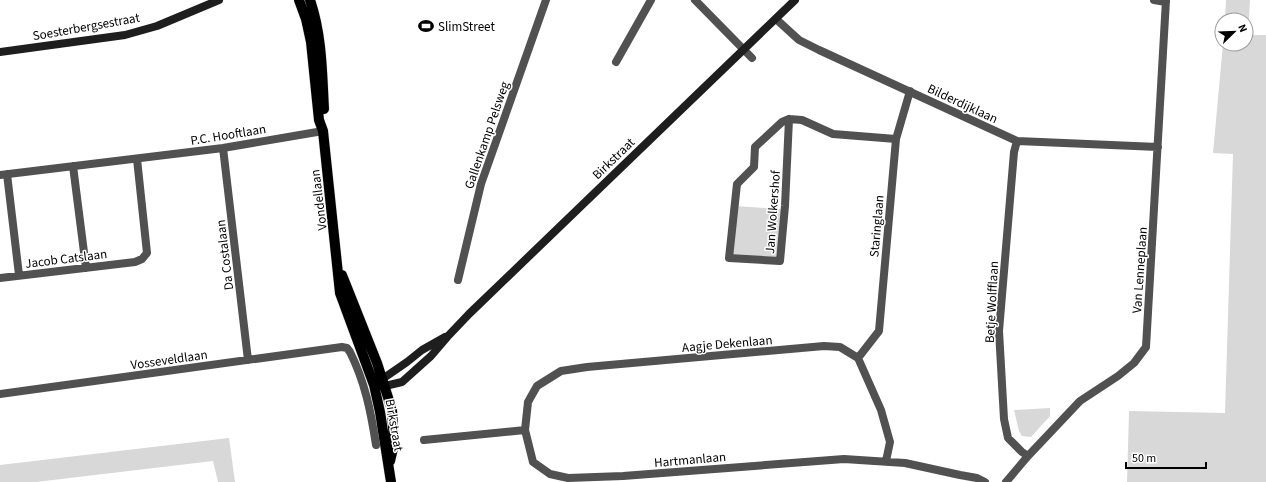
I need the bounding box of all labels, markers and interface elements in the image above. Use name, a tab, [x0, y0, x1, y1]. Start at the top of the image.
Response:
street label: Soesterbergsestraat	[31, 9, 142, 45]
north arrow	[1214, 12, 1254, 52]
sports icon: SlimStreet	[417, 17, 435, 35]
place label: SlimStreet	[438, 18, 495, 36]
text: N	[1234, 22, 1251, 35]
street label: Gallenkamp Pelsweg	[460, 79, 514, 192]
street label: Bilderdijklaan	[924, 80, 1001, 128]
street label: P.C. Hooftlaan	[189, 120, 267, 150]
street label: Birkstraat	[588, 133, 639, 184]
street label: Vondellaan	[306, 168, 332, 231]
street label: Jan Wolkershof	[761, 169, 785, 254]
street label: Staringlaan	[865, 194, 889, 258]
street label: Da Costalaan	[212, 219, 238, 291]
street label: Van Lenneplaan	[1128, 226, 1152, 314]
street label: Jacob Catslaan	[24, 245, 108, 273]
street label: Betje Wolfflaan	[981, 261, 1003, 344]
street label: Aagje Dekenlaan	[681, 331, 773, 357]
street label: Vosseveldlaan	[130, 346, 209, 374]
street label: Birkstraat	[381, 398, 408, 453]
scale bar	[1126, 444, 1206, 470]
street label: Hartmanlaan	[653, 448, 727, 472]
text: 50 m	[1132, 450, 1156, 467]

